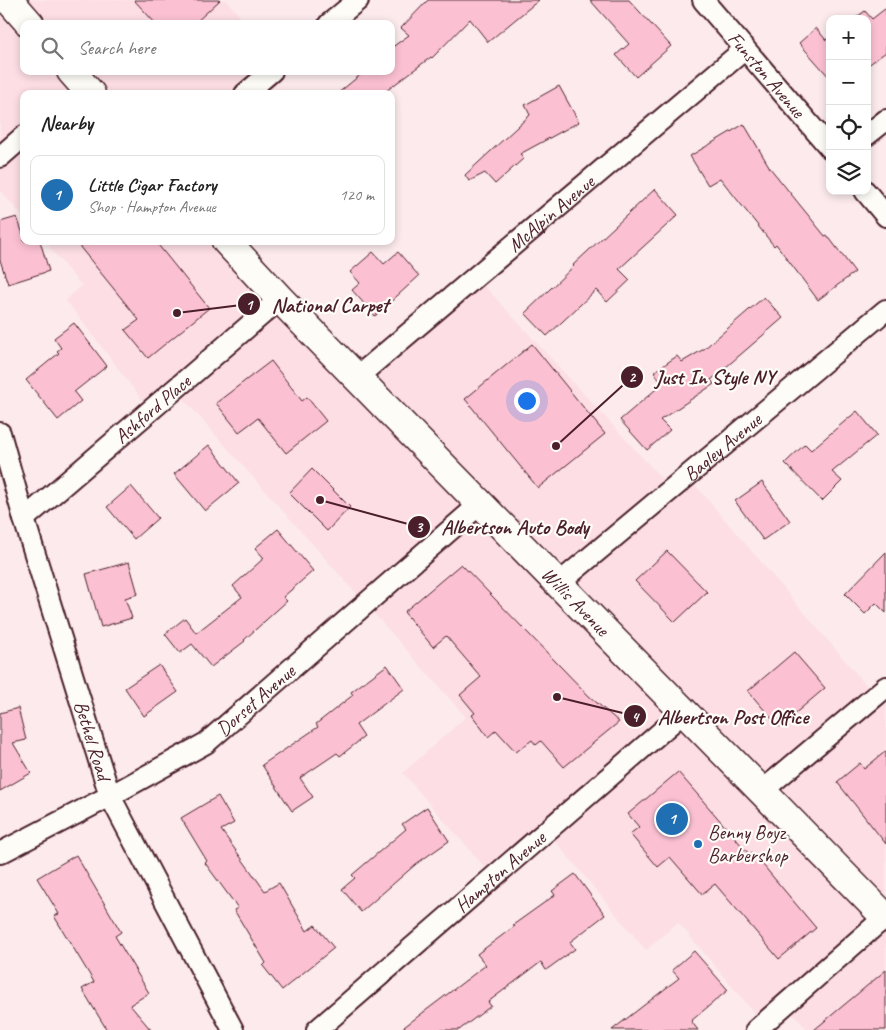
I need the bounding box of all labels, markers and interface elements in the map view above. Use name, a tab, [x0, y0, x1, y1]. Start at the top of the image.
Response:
map controls	[826, 15, 871, 195]
button: +	[826, 15, 871, 60]
search box	[20, 20, 395, 75]
street label: Funston Avenue	[723, 26, 812, 124]
icon: search	[38, 34, 66, 62]
text: Search here	[78, 36, 155, 60]
button: −	[826, 60, 871, 105]
button: locate	[826, 105, 871, 150]
text: Nearby	[40, 110, 93, 136]
button: layers	[826, 150, 871, 195]
street label: McAlpin Avenue	[502, 169, 600, 257]
text: Little Cigar Factory	[88, 173, 217, 197]
text: 1	[53, 185, 61, 205]
text: 120 m	[340, 185, 374, 205]
text: Shop · Hampton Avenue	[88, 197, 216, 217]
callout: National Carpet	[237, 286, 399, 322]
text: National Carpet	[272, 292, 392, 318]
text: 1	[246, 296, 255, 315]
callout: Just In Style NY	[620, 359, 785, 395]
text: Just In Style NY	[653, 364, 778, 391]
street label: Ashford Place	[109, 368, 197, 449]
text: 2	[629, 368, 637, 387]
your location	[514, 388, 540, 414]
street label: Bagley Avenue	[678, 406, 767, 486]
callout: Albertson Auto Body	[406, 509, 598, 545]
text: Albertson Auto Body	[441, 514, 591, 540]
text: 3	[416, 518, 424, 537]
street label: Willis Avenue	[536, 561, 616, 642]
street label: Dorset Avenue	[211, 658, 301, 741]
street label: Bethel Road	[69, 698, 118, 786]
callout: Albertson Post Office	[623, 698, 818, 734]
text: Albertson Post Office	[658, 704, 810, 730]
text: 4	[632, 708, 641, 727]
pin: 1	[656, 800, 688, 838]
place label: Benny Boyz Barbershop	[708, 820, 789, 868]
street label: Hampton Avenue	[449, 824, 552, 918]
marker: Benny Boyz Barbershop	[692, 838, 704, 850]

